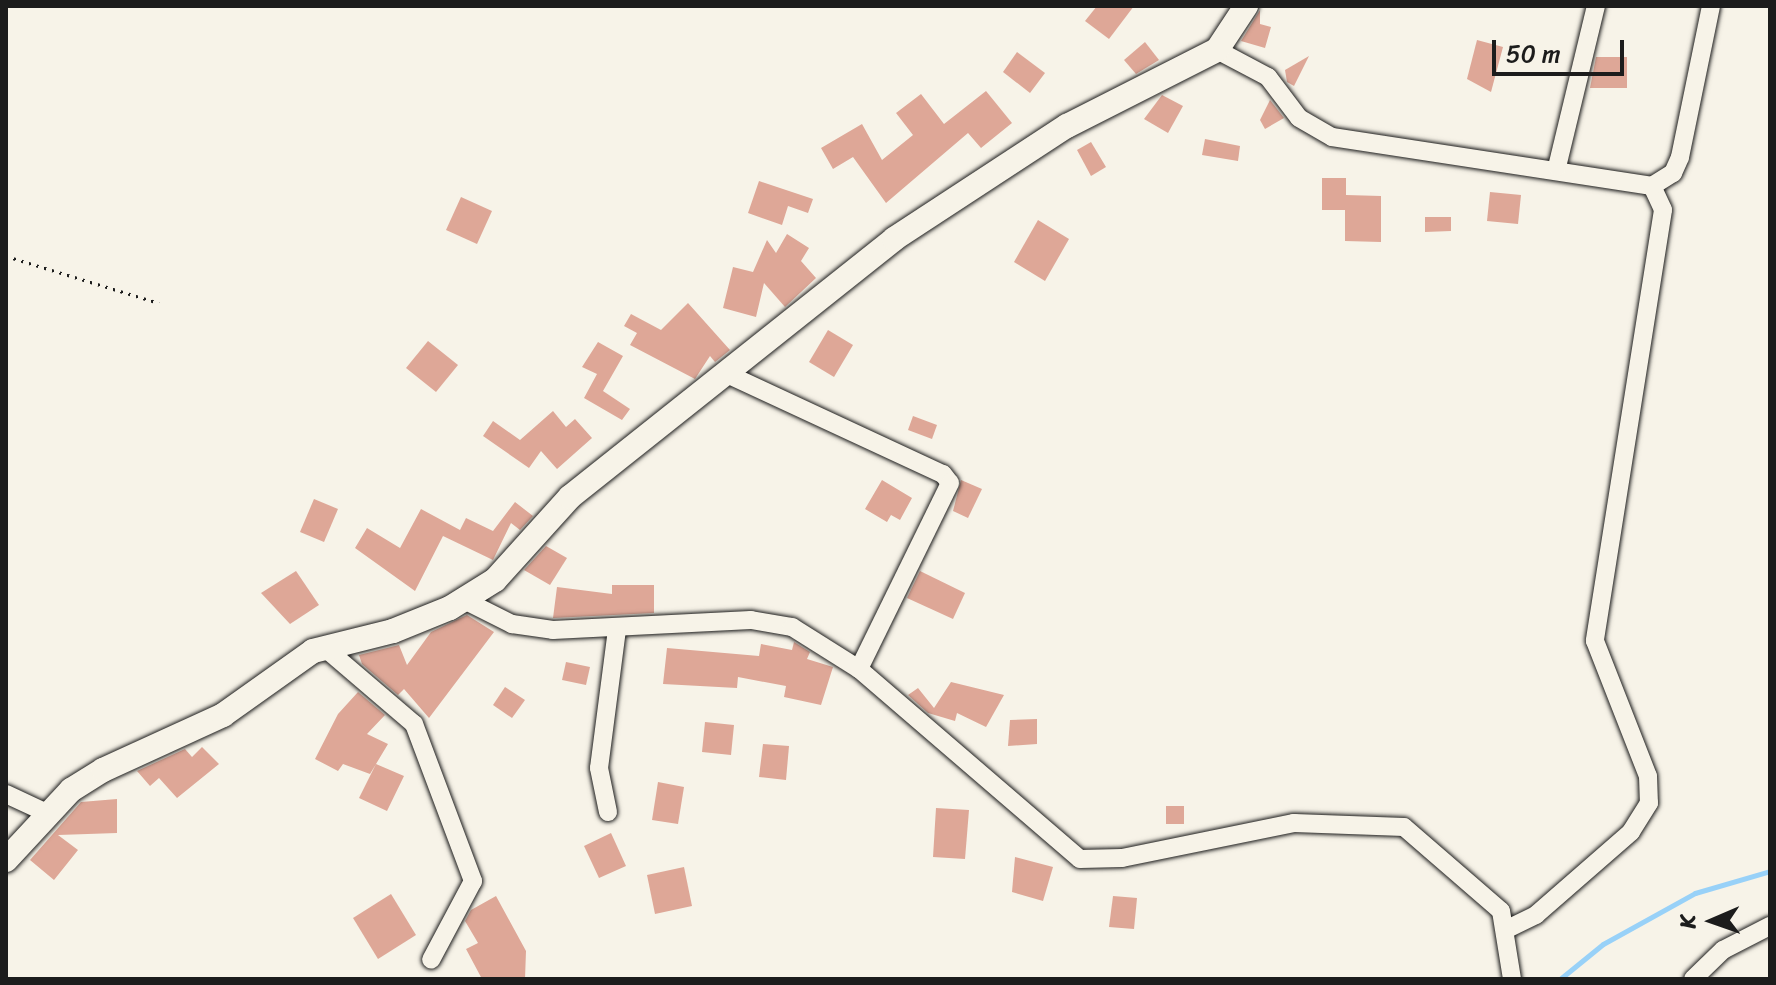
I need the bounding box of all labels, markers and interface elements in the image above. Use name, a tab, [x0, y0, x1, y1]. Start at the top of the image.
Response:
scale bar	[1496, 24, 1628, 74]
text: 50 m	[1506, 33, 1561, 75]
north arrow	[1672, 881, 1752, 961]
text: K	[1668, 914, 1707, 929]

